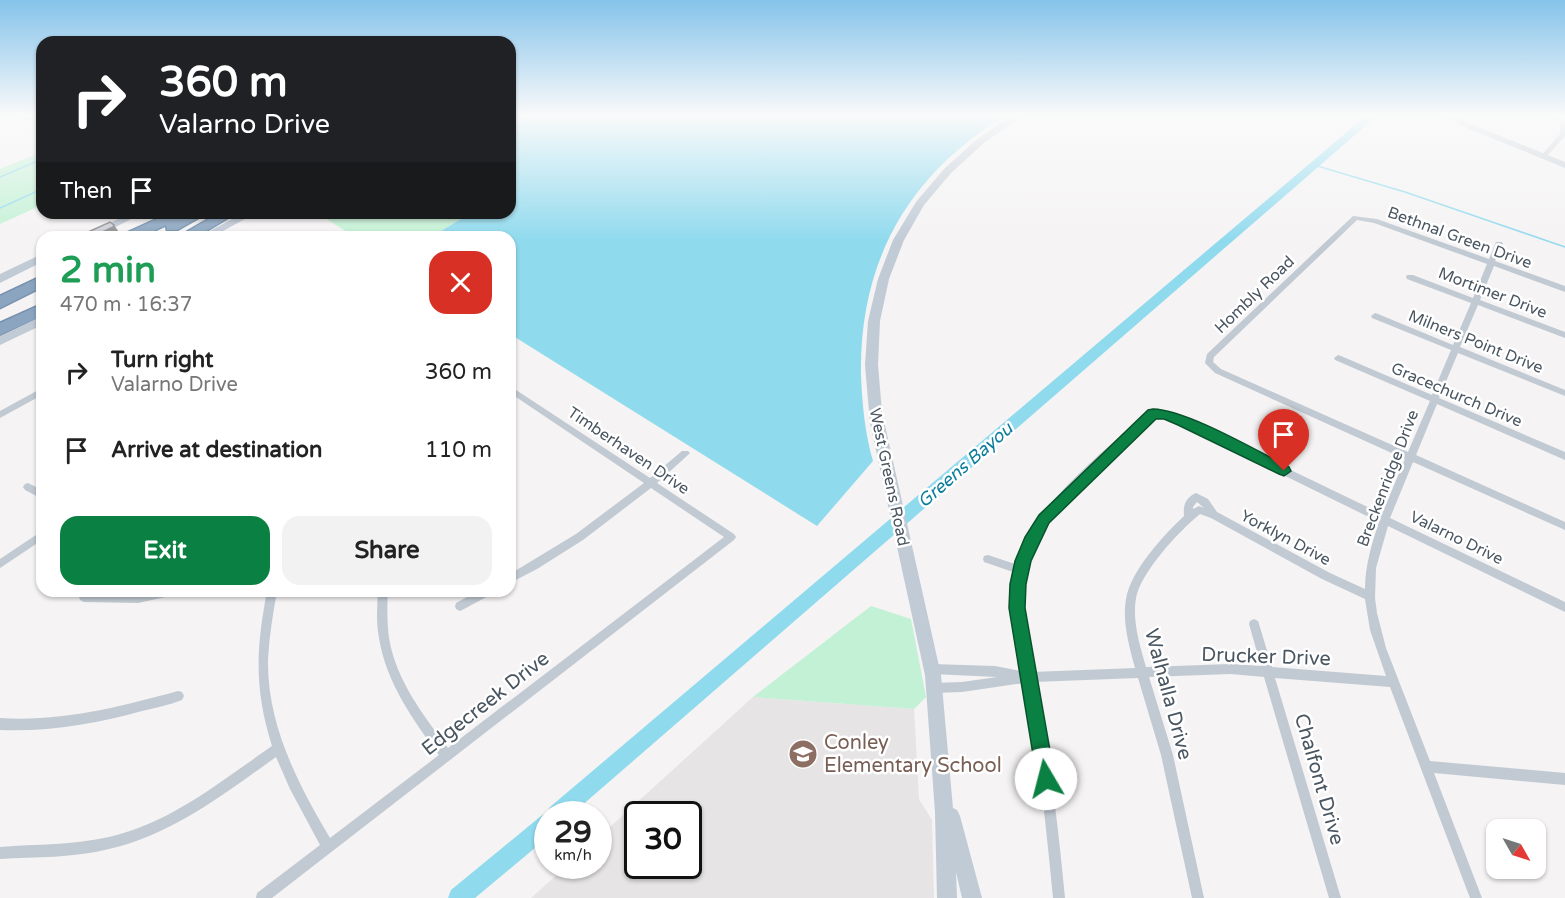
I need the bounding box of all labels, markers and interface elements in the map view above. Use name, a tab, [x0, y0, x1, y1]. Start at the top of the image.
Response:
text: 360 m	[159, 57, 288, 108]
icon: right	[60, 60, 138, 138]
text: Valarno Drive	[159, 108, 330, 141]
icon: arrive	[125, 174, 158, 207]
text: Then	[60, 178, 113, 204]
street label: Bethnal Green Drive	[1385, 203, 1535, 273]
text: 2 min	[60, 249, 156, 292]
button: close	[429, 251, 492, 314]
street label: Hombly Road	[1211, 252, 1299, 338]
street label: Mortimer Drive	[1436, 263, 1550, 323]
text: 470 m · 16:37	[60, 293, 192, 317]
street label: Milners Point Drive	[1405, 306, 1546, 378]
text: Turn right	[111, 347, 213, 373]
icon: right	[60, 356, 93, 389]
street label: Gracechurch Drive	[1388, 358, 1525, 432]
text: 360 m	[425, 359, 492, 385]
text: Valarno Drive	[111, 373, 238, 397]
street label: Timberhaven Drive	[564, 403, 693, 499]
street label: West Greens Road	[865, 407, 913, 548]
street label: Breckenridge Drive	[1353, 407, 1423, 550]
pin	[1258, 409, 1309, 471]
water label: Greens Bayou	[913, 417, 1018, 512]
icon: arrive	[1267, 418, 1300, 451]
icon: arrive	[60, 434, 93, 467]
text: Arrive at destination	[111, 437, 322, 463]
text: 110 m	[425, 437, 492, 463]
street label: Yorklyn Drive	[1237, 506, 1334, 570]
street label: Valarno Drive	[1407, 507, 1507, 569]
button: Exit	[60, 516, 270, 585]
button: Share	[282, 516, 492, 585]
street label: Walhalla Drive	[1139, 626, 1197, 762]
street label: Drucker Drive	[1201, 643, 1331, 671]
street label: Edgecreek Drive	[417, 647, 554, 761]
street label: Chalfont Drive	[1289, 711, 1349, 848]
place label: Conley Elementary School	[824, 731, 1002, 778]
school or university icon: Conley Elementary School	[787, 738, 819, 770]
position arrow	[1014, 747, 1078, 811]
speed limit sign: 30	[624, 801, 702, 879]
text: 29	[554, 814, 592, 851]
north arrow	[1486, 819, 1546, 879]
map controls	[1486, 819, 1546, 879]
text: km/h	[554, 846, 592, 864]

